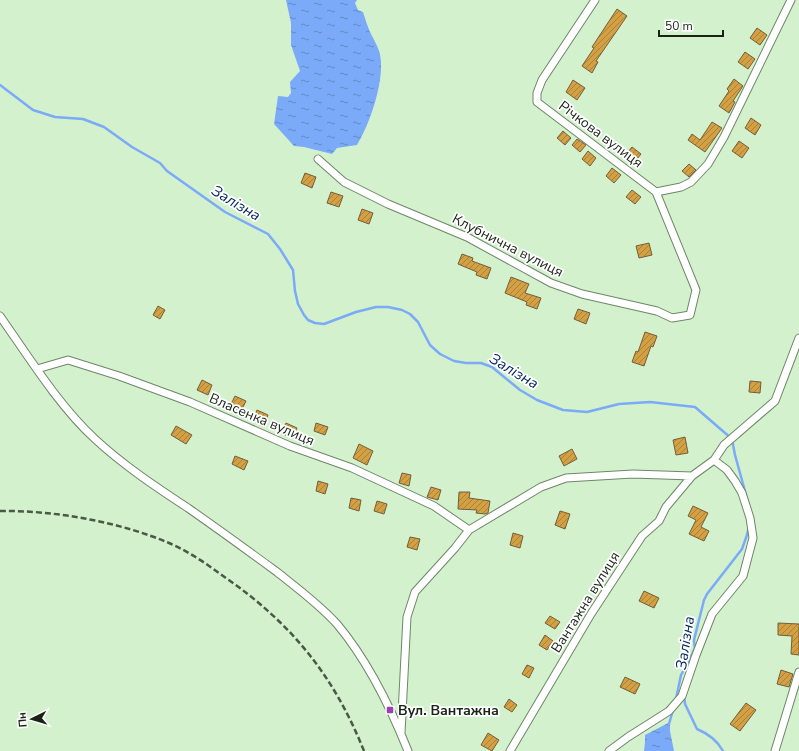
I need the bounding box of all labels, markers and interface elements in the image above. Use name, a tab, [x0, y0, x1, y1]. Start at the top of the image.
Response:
scale bar	[659, 12, 723, 38]
text: 50 m	[665, 18, 693, 34]
street label: Річкова вулиця	[555, 96, 647, 172]
water label: Залізна	[208, 180, 264, 226]
street label: Клубнична вулиця	[449, 209, 567, 282]
water label: Залізна	[486, 348, 542, 394]
street label: Власенка вулиця	[206, 389, 317, 450]
street label: Вантажна вулиця	[547, 548, 624, 657]
water label: Залізна	[671, 615, 699, 671]
north arrow	[12, 699, 52, 739]
place label: Вул. Вантажна	[398, 701, 499, 720]
marker: Вул. Вантажна	[385, 705, 395, 715]
text: Пн	[14, 712, 31, 728]

